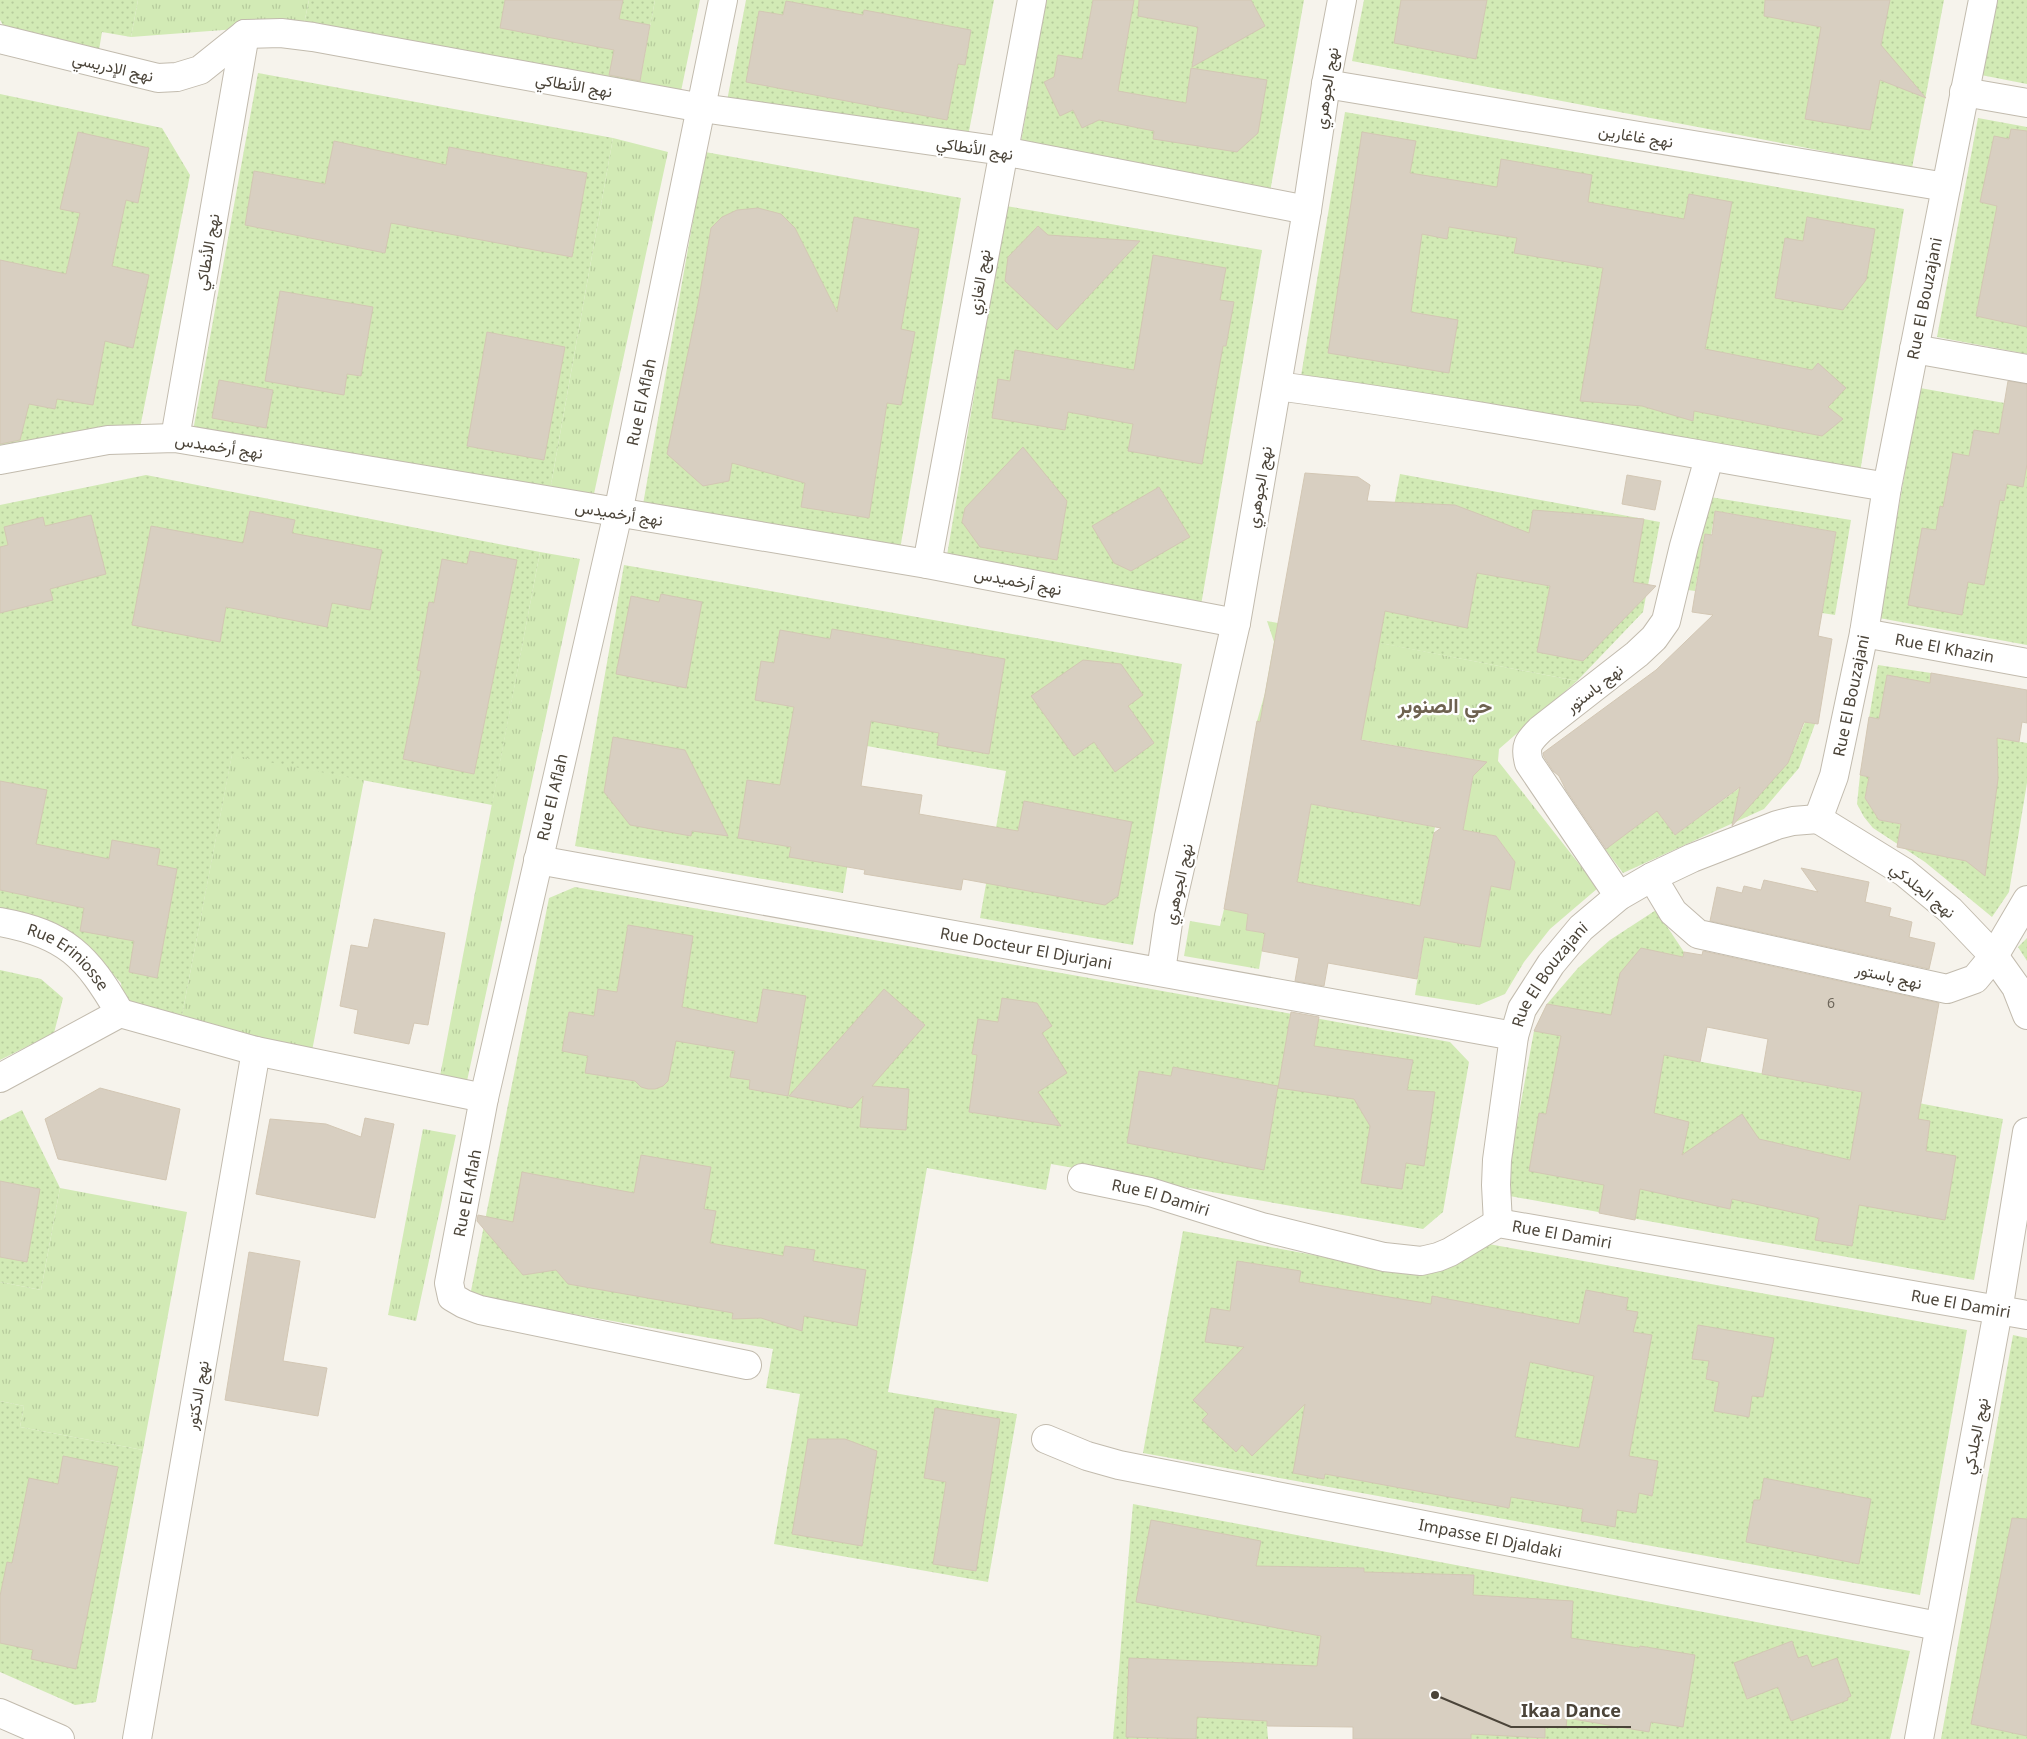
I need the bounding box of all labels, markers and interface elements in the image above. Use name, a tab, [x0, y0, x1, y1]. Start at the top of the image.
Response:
street label: نهج الجوهري	[1309, 45, 1346, 131]
street label: نهج الإدريسي	[70, 47, 156, 90]
street label: نهج الأنطاكي	[533, 67, 614, 106]
street label: نهج غاغارين	[1597, 119, 1675, 154]
street label: نهج الأنطاكي	[935, 131, 1015, 168]
street label: نهج الأنطاكي	[189, 212, 228, 293]
street label: Rue El Bouzajani	[1901, 236, 1947, 361]
street label: نهج الغازي	[962, 248, 999, 317]
street label: Rue El Aflah	[621, 356, 661, 448]
street label: نهج أرخميدس	[173, 428, 265, 465]
street label: نهج الجوهري	[1241, 444, 1280, 530]
street label: نهج أرخميدس	[573, 495, 665, 532]
street label: نهج أرخميدس	[972, 562, 1064, 601]
street label: Rue El Khazin	[1893, 628, 1996, 668]
street label: Rue El Bouzajani	[1827, 633, 1874, 759]
street label: نهج باستور	[1560, 659, 1628, 719]
district label: حي الصنوبر	[1397, 691, 1492, 723]
street label: Rue El Aflah	[531, 751, 573, 843]
street label: نهج الجوهري	[1158, 841, 1201, 927]
street label: نهج الجلدكي	[1884, 857, 1960, 925]
street label: Rue El Bouzajani	[1506, 916, 1592, 1030]
street label: Rue Eriniosse	[24, 918, 114, 995]
street label: Rue Docteur El Djurjani	[938, 922, 1114, 974]
street label: نهج باستور	[1852, 957, 1924, 995]
house number: 6	[1827, 993, 1835, 1012]
street label: Rue El Aflah	[448, 1147, 486, 1239]
street label: Rue El Damiri	[1110, 1173, 1212, 1221]
street label: Rue El Damiri	[1510, 1215, 1613, 1254]
street label: Rue El Damiri	[1909, 1284, 2012, 1323]
street label: نهج الدكتور	[180, 1359, 215, 1432]
street label: نهج الجلدكي	[1957, 1396, 1996, 1477]
street label: Impasse El Djaldaki	[1417, 1513, 1564, 1563]
callout: Ikaa Dance	[1511, 1694, 1631, 1727]
text: Ikaa Dance	[1521, 1698, 1621, 1722]

